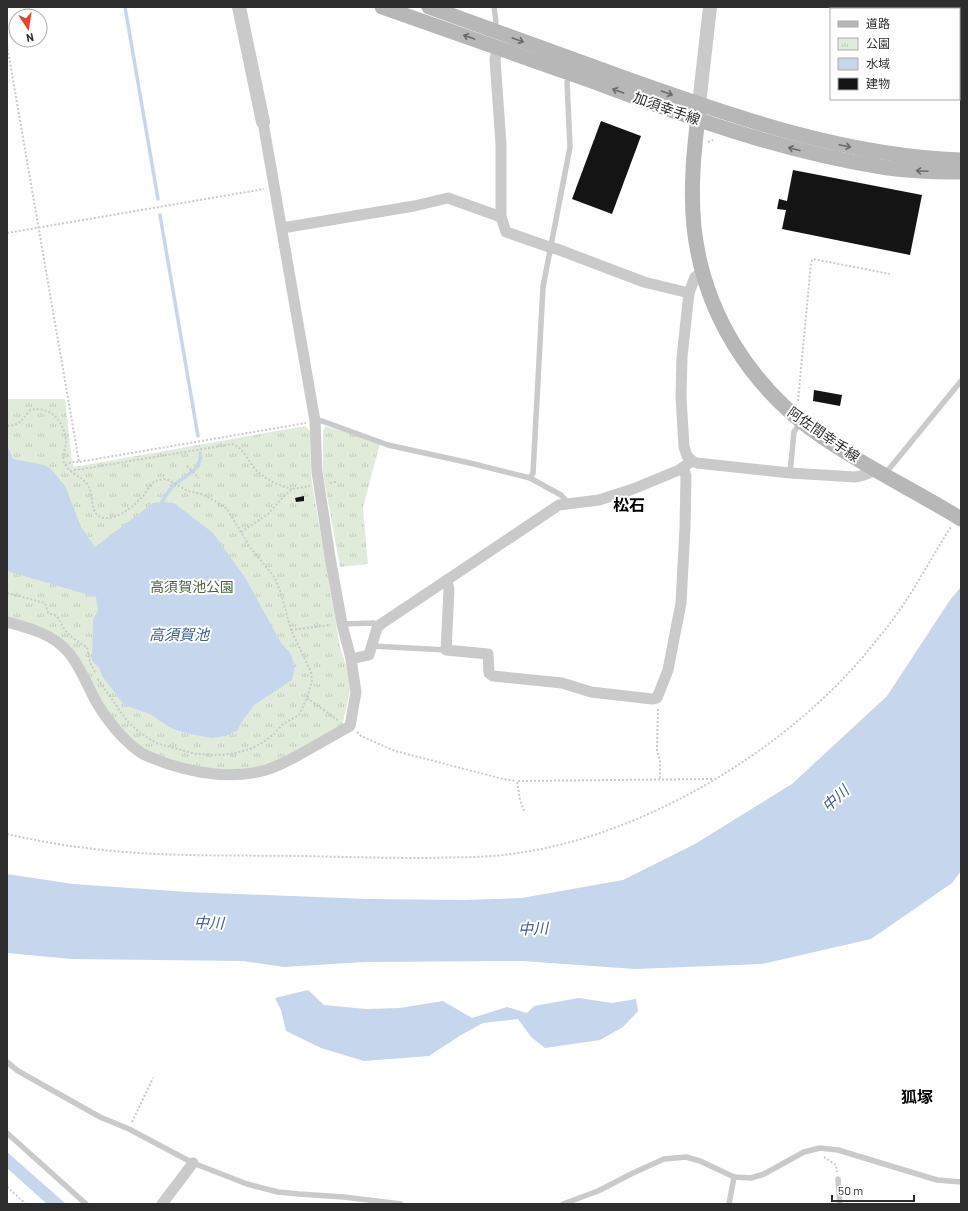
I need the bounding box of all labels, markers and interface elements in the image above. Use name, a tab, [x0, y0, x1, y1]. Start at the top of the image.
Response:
north arrow	[8, 8, 48, 48]
legend	[830, 8, 960, 100]
text: 道路	[866, 16, 890, 30]
text: N	[25, 31, 35, 45]
one-way arrow	[463, 32, 475, 40]
one-way arrow	[512, 36, 524, 44]
text: 公園	[866, 36, 890, 50]
text: 水域	[866, 56, 890, 70]
text: 建物	[866, 76, 890, 90]
one-way arrow	[612, 86, 624, 94]
street label: 加須幸手線	[631, 88, 703, 128]
one-way arrow	[660, 90, 673, 97]
one-way arrow	[838, 143, 851, 151]
one-way arrow	[788, 145, 801, 152]
one-way arrow	[916, 167, 929, 175]
street label: 阿佐間幸手線	[785, 403, 863, 465]
district label: 松石	[613, 495, 645, 514]
park label: 高須賀池公園	[150, 578, 234, 595]
water label: 高須賀池	[149, 625, 211, 643]
water label: 中川	[818, 780, 854, 815]
water label: 中川	[194, 912, 226, 932]
water label: 中川	[518, 918, 550, 938]
district label: 狐塚	[901, 1087, 933, 1106]
scale bar	[832, 1177, 914, 1203]
text: 50 m	[838, 1183, 863, 1197]

